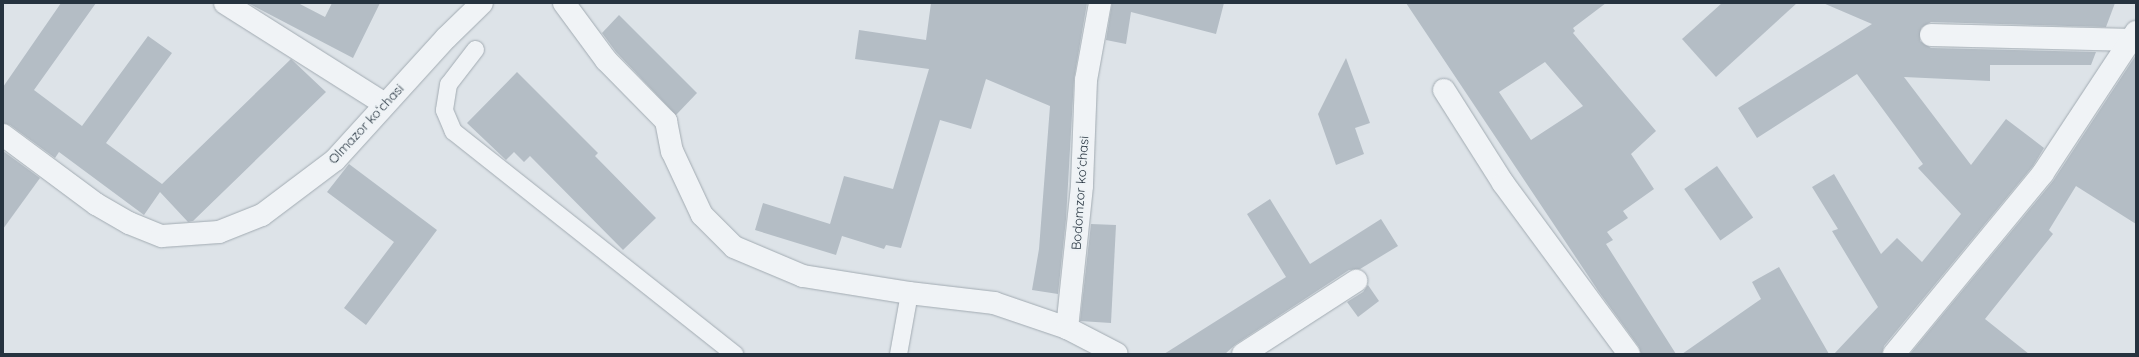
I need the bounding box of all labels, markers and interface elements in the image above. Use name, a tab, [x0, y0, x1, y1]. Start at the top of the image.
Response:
street label: Olmazor koʻchasi	[325, 81, 407, 167]
street label: Bodomzor koʻchasi	[1068, 135, 1092, 251]

